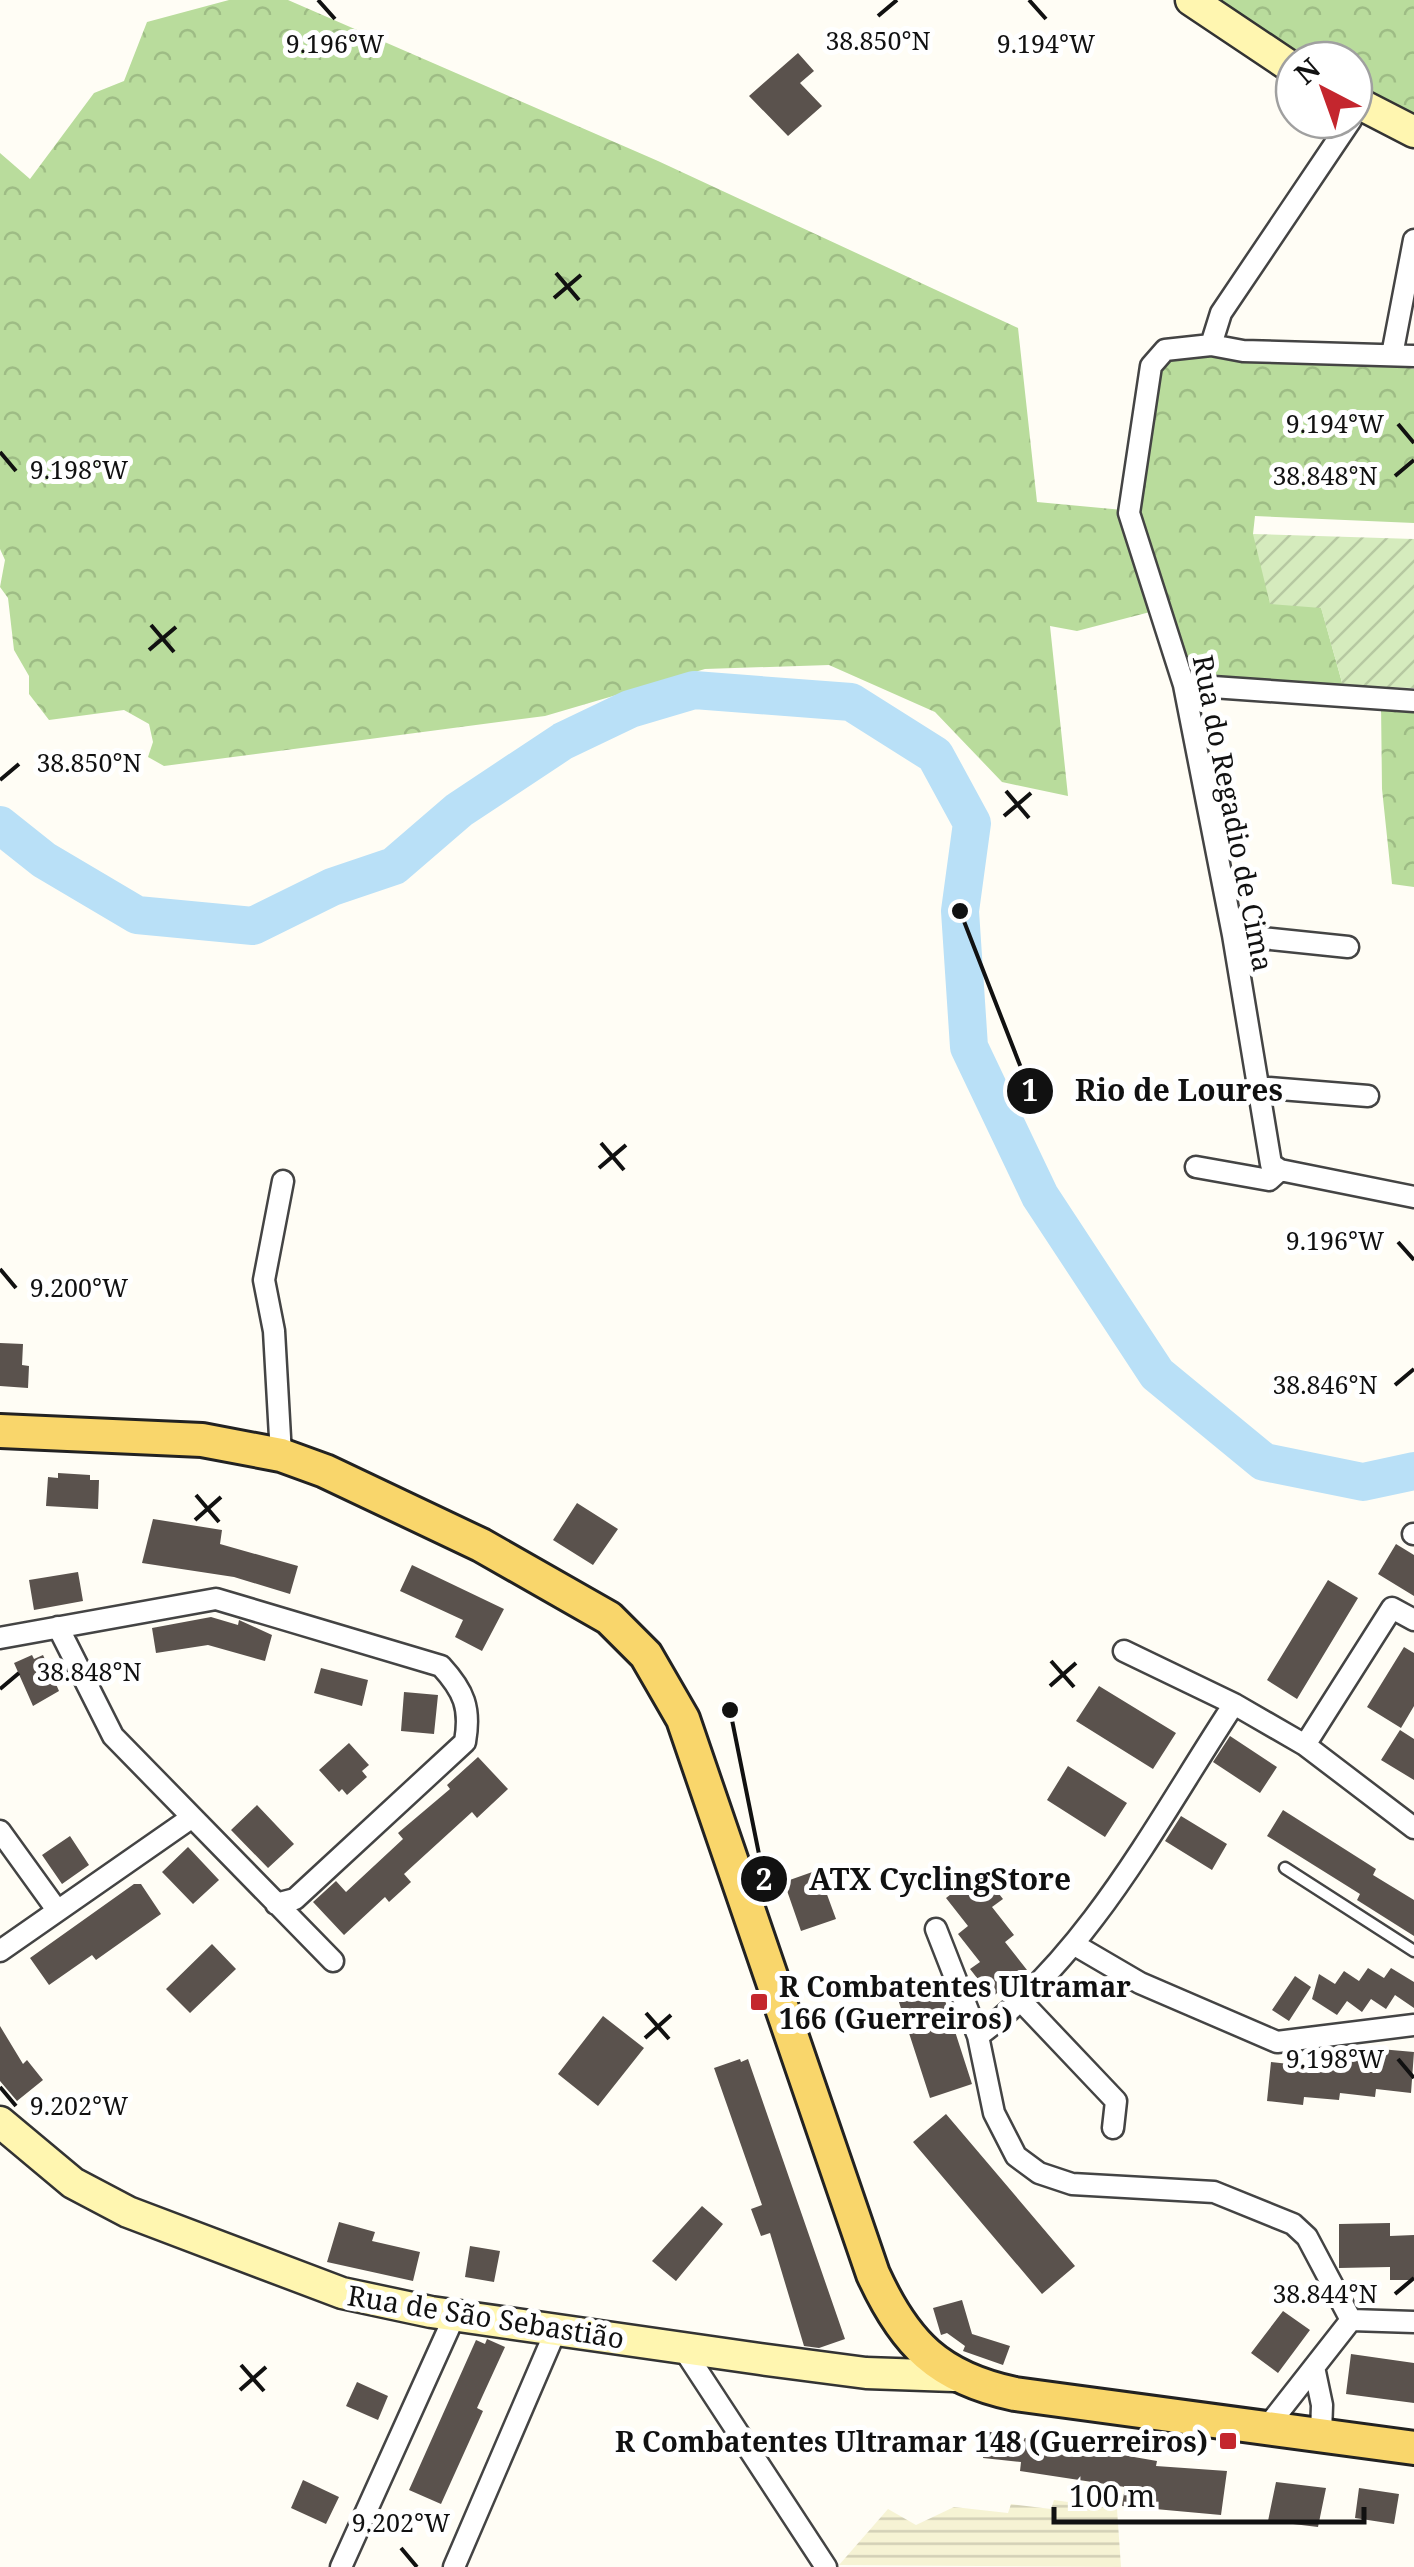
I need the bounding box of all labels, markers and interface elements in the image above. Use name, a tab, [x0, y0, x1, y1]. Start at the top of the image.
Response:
text: 38.850°N	[825, 23, 931, 57]
text: 9.196°W	[286, 26, 384, 60]
text: 9.194°W	[997, 26, 1095, 60]
north arrow	[1274, 40, 1374, 140]
text: N	[1286, 49, 1328, 92]
text: 9.194°W	[1286, 406, 1384, 440]
text: 9.198°W	[30, 452, 128, 486]
text: 38.848°N	[1272, 458, 1378, 492]
street label: Rua do Regadio de Cima	[1185, 652, 1283, 974]
text: 38.850°N	[36, 745, 142, 779]
callout: Rio de Loures	[1005, 1061, 1303, 1121]
text: 1	[1022, 1069, 1038, 1110]
text: Rio de Loures	[1075, 1069, 1283, 1110]
text: 9.196°W	[1286, 1223, 1384, 1257]
text: 9.200°W	[30, 1270, 128, 1304]
text: 38.846°N	[1272, 1367, 1378, 1401]
text: 38.848°N	[36, 1654, 142, 1688]
callout: ATX CyclingStore	[739, 1849, 1092, 1909]
text: 2	[756, 1858, 772, 1899]
text: ATX CyclingStore	[809, 1858, 1071, 1899]
place label: R Combatentes Ultramar 166 (Guerreiros)	[779, 1967, 1131, 2037]
marker: R Combatentes Ultramar 166 (Guerreiros)	[748, 1991, 770, 2013]
text: 9.198°W	[1286, 2041, 1384, 2075]
text: 9.202°W	[30, 2088, 128, 2122]
street label: Rua de São Sebastião	[345, 2275, 627, 2357]
text: 38.844°N	[1272, 2276, 1378, 2310]
place label: R Combatentes Ultramar 148 (Guerreiros)	[615, 2422, 1208, 2460]
marker: R Combatentes Ultramar 148 (Guerreiros)	[1217, 2430, 1239, 2452]
scale bar	[1054, 2462, 1364, 2524]
text: 100 m	[1069, 2475, 1155, 2516]
text: 9.202°W	[352, 2505, 450, 2539]

